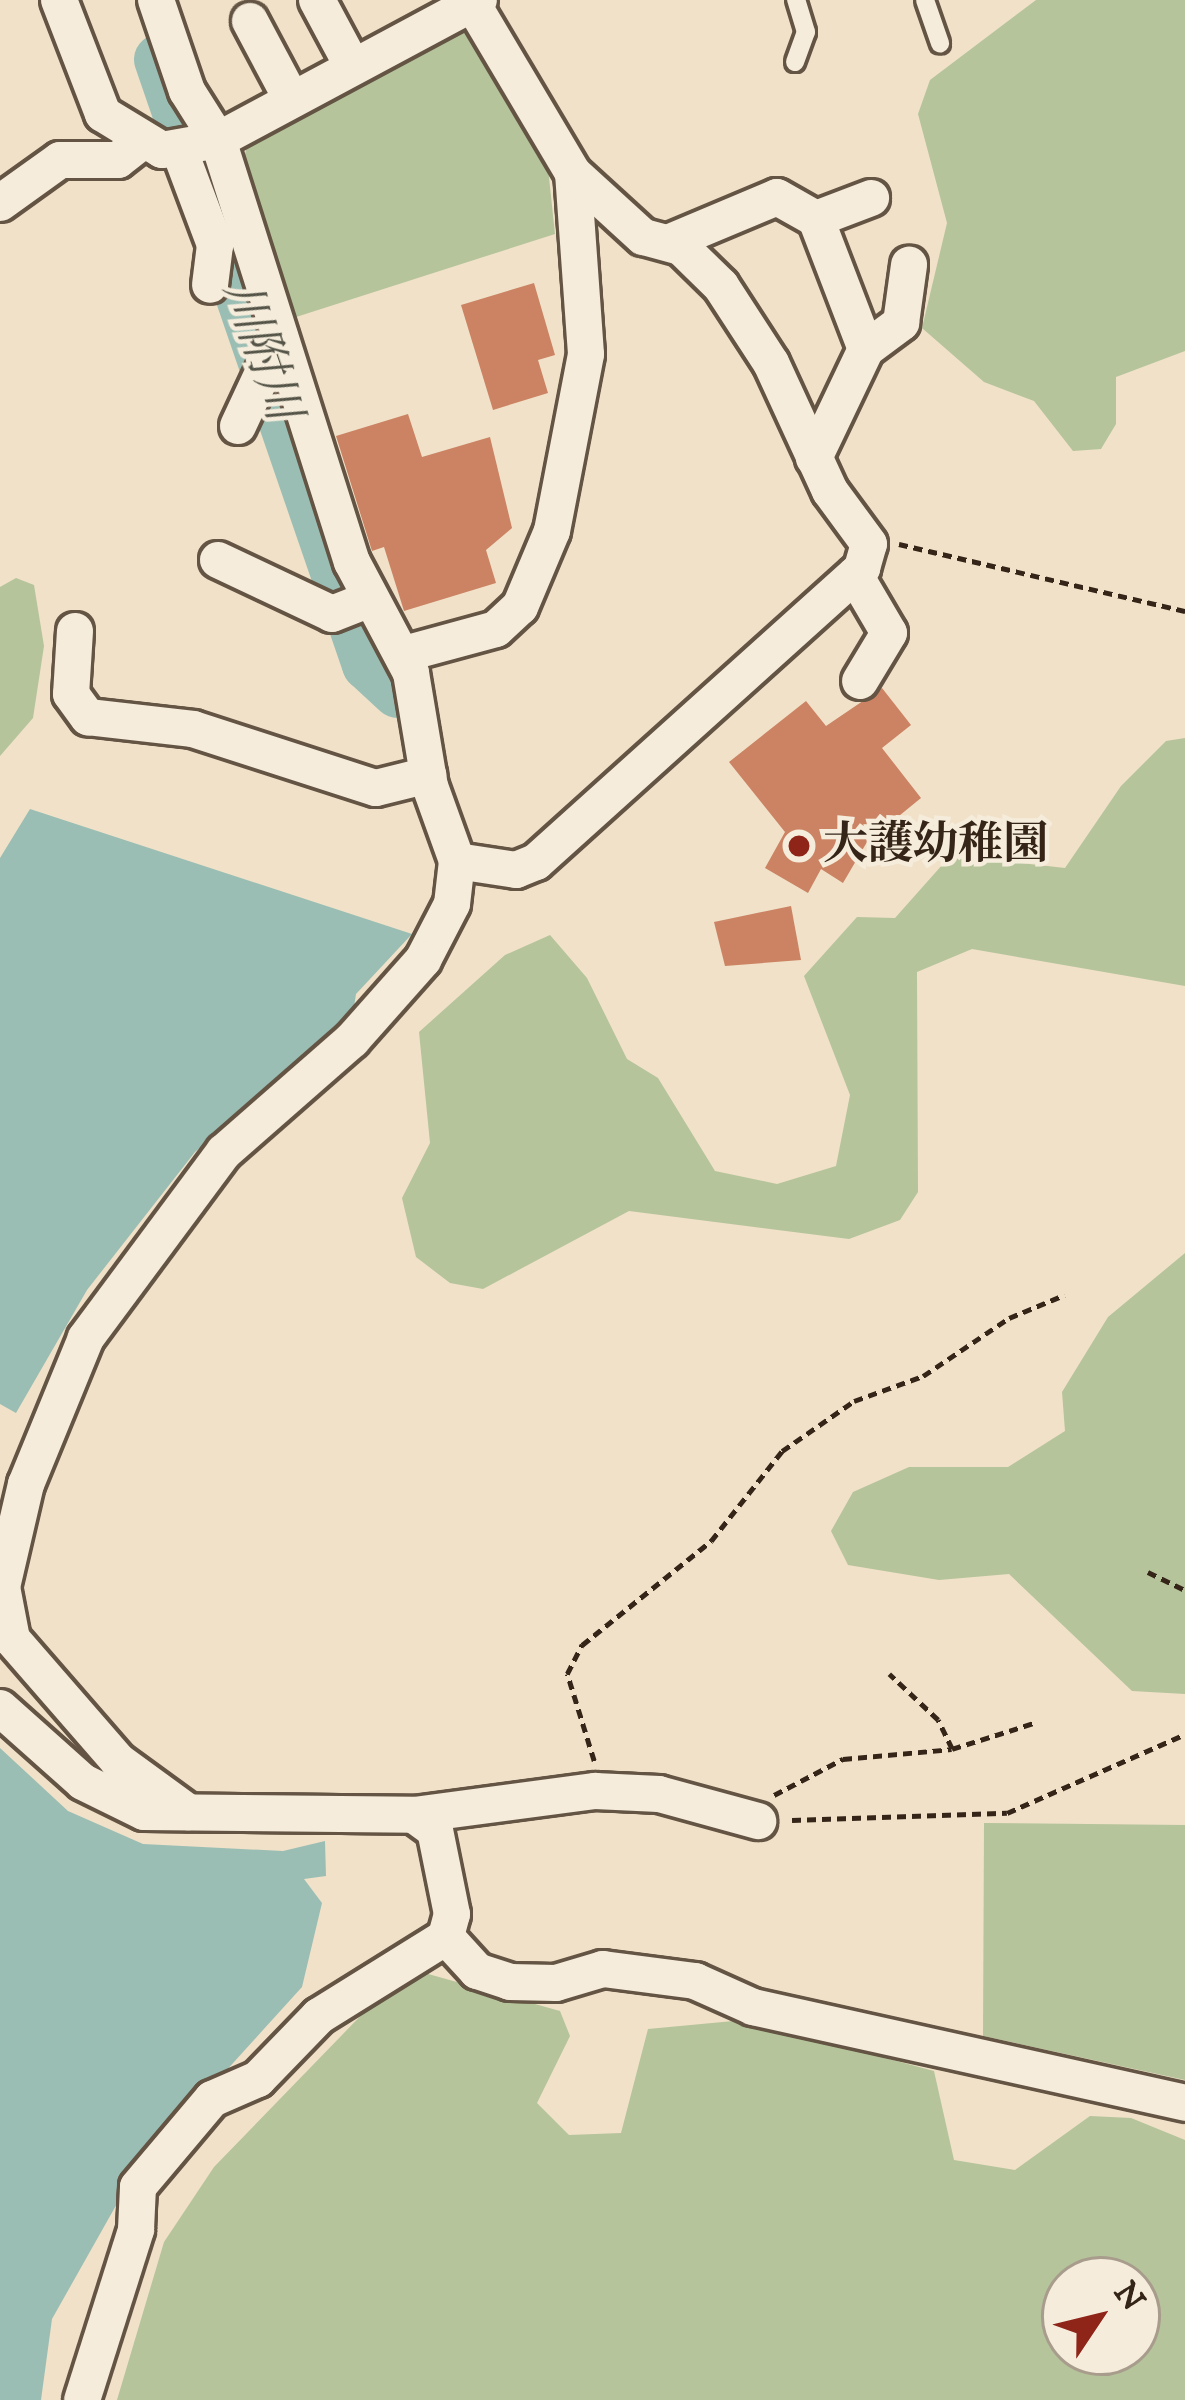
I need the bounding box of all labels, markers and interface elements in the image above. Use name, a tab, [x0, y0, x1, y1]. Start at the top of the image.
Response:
water label: 川附川	[210, 274, 312, 428]
place label: 大護幼稚園	[823, 819, 1048, 873]
marker: 大護幼稚園	[786, 833, 812, 859]
north arrow	[1041, 2256, 1161, 2376]
text: N	[1104, 2274, 1153, 2320]

